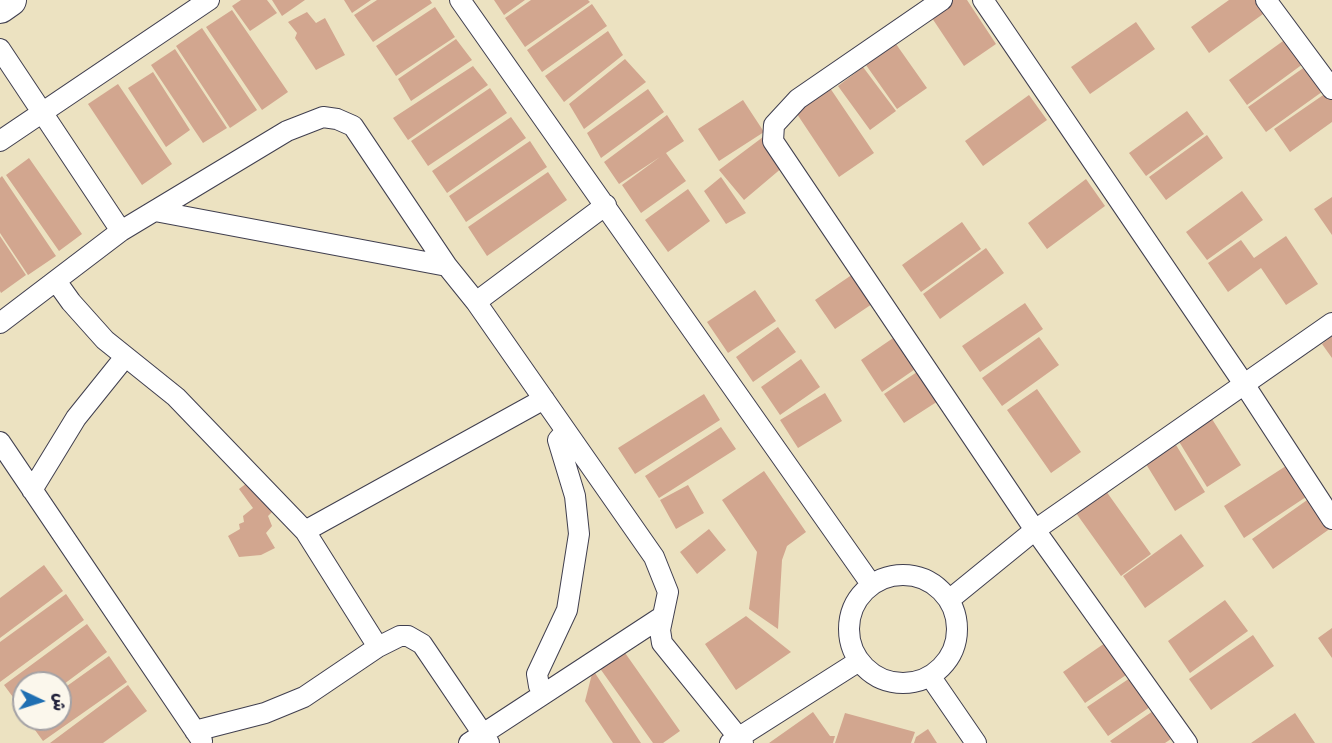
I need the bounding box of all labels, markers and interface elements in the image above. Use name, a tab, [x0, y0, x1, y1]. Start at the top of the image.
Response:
north arrow	[12, 671, 72, 731]
text: ش	[48, 693, 69, 712]

